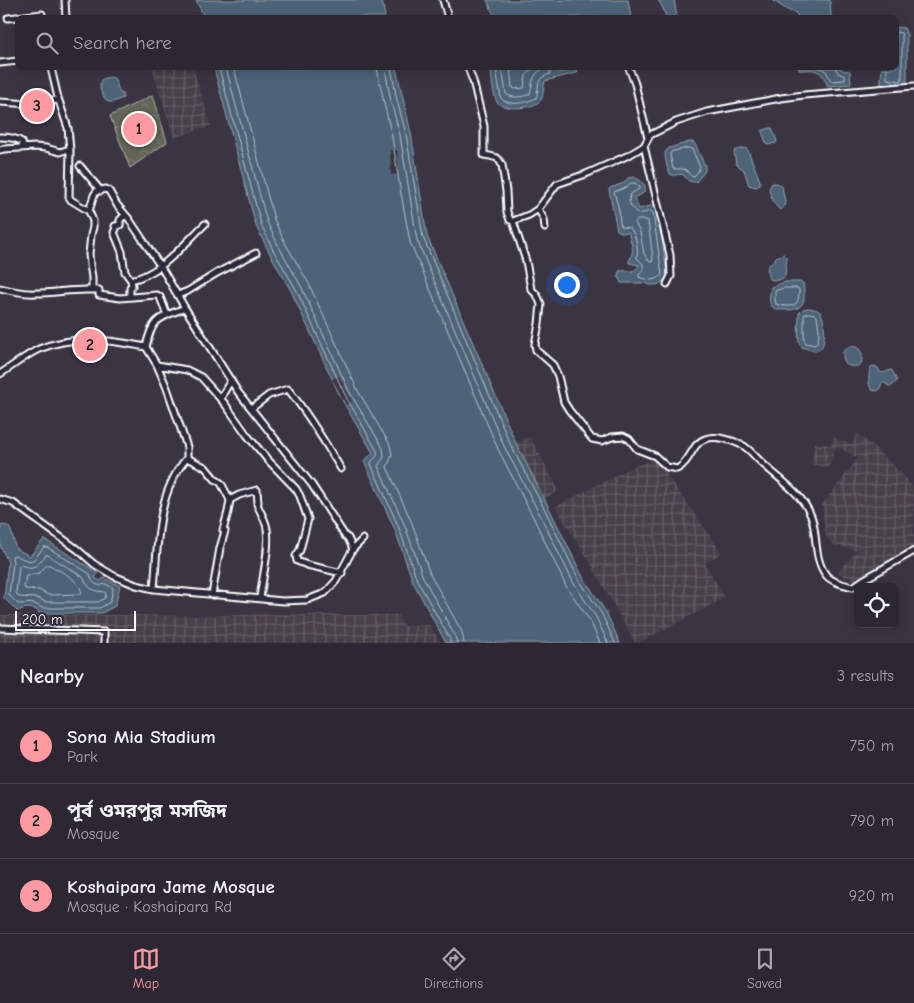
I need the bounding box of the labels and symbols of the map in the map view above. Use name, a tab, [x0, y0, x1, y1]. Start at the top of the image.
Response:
pin: 3	[21, 87, 53, 125]
pin: 1	[123, 110, 155, 148]
your location	[554, 272, 580, 298]
pin: 2	[74, 326, 106, 364]
scale bar	[15, 608, 136, 631]

